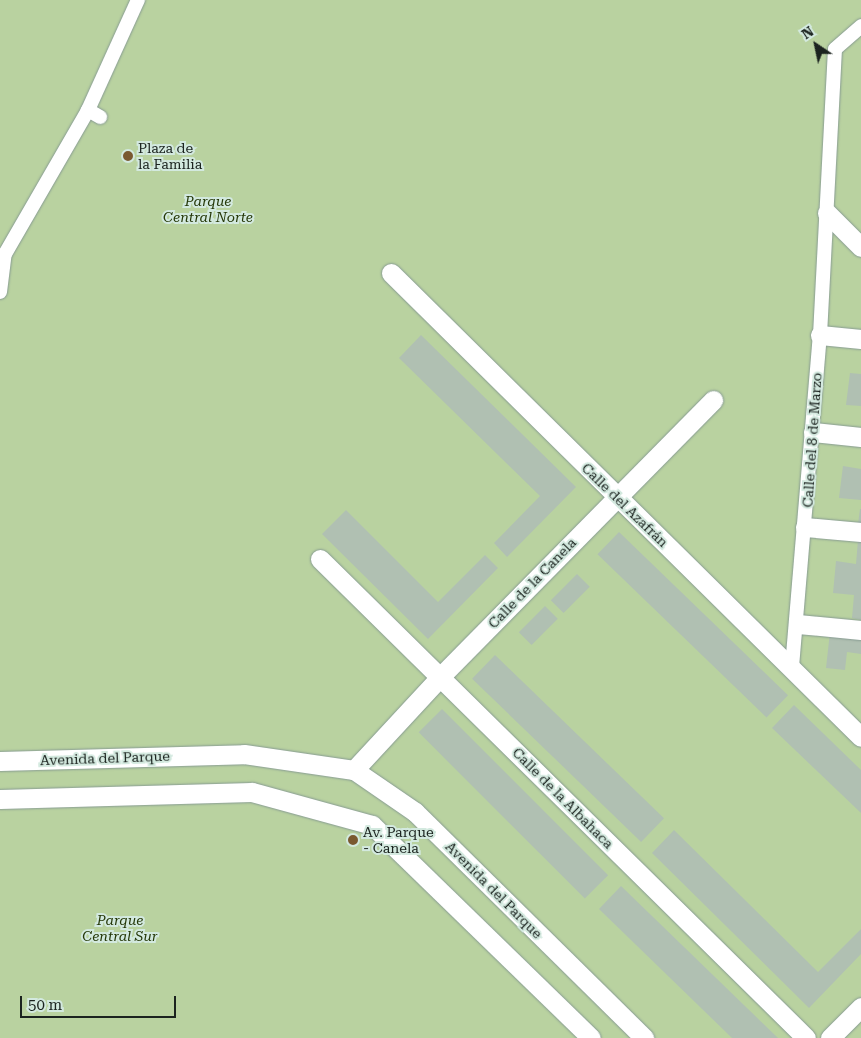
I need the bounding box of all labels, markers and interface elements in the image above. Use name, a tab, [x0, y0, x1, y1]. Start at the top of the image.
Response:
north arrow	[791, 20, 841, 70]
text: N	[799, 23, 817, 42]
place label: Plaza de la Familia	[138, 140, 202, 172]
marker: Plaza de la Familia	[122, 150, 134, 162]
park label: Parque Central Norte	[163, 193, 253, 226]
street label: Calle del 8 de Marzo	[799, 372, 825, 508]
street label: Calle del Azafrán	[578, 459, 672, 551]
street label: Calle de la Canela	[485, 534, 579, 632]
street label: Calle de la Albahaca	[509, 744, 617, 852]
street label: Avenida del Parque	[40, 747, 170, 769]
place label: Av. Parque - Canela	[363, 824, 434, 856]
marker: Av. Parque - Canela	[347, 834, 359, 846]
street label: Avenida del Parque	[442, 838, 546, 942]
park label: Parque Central Sur	[82, 912, 158, 944]
scale bar	[22, 986, 179, 1018]
text: 50 m	[28, 996, 62, 1014]

